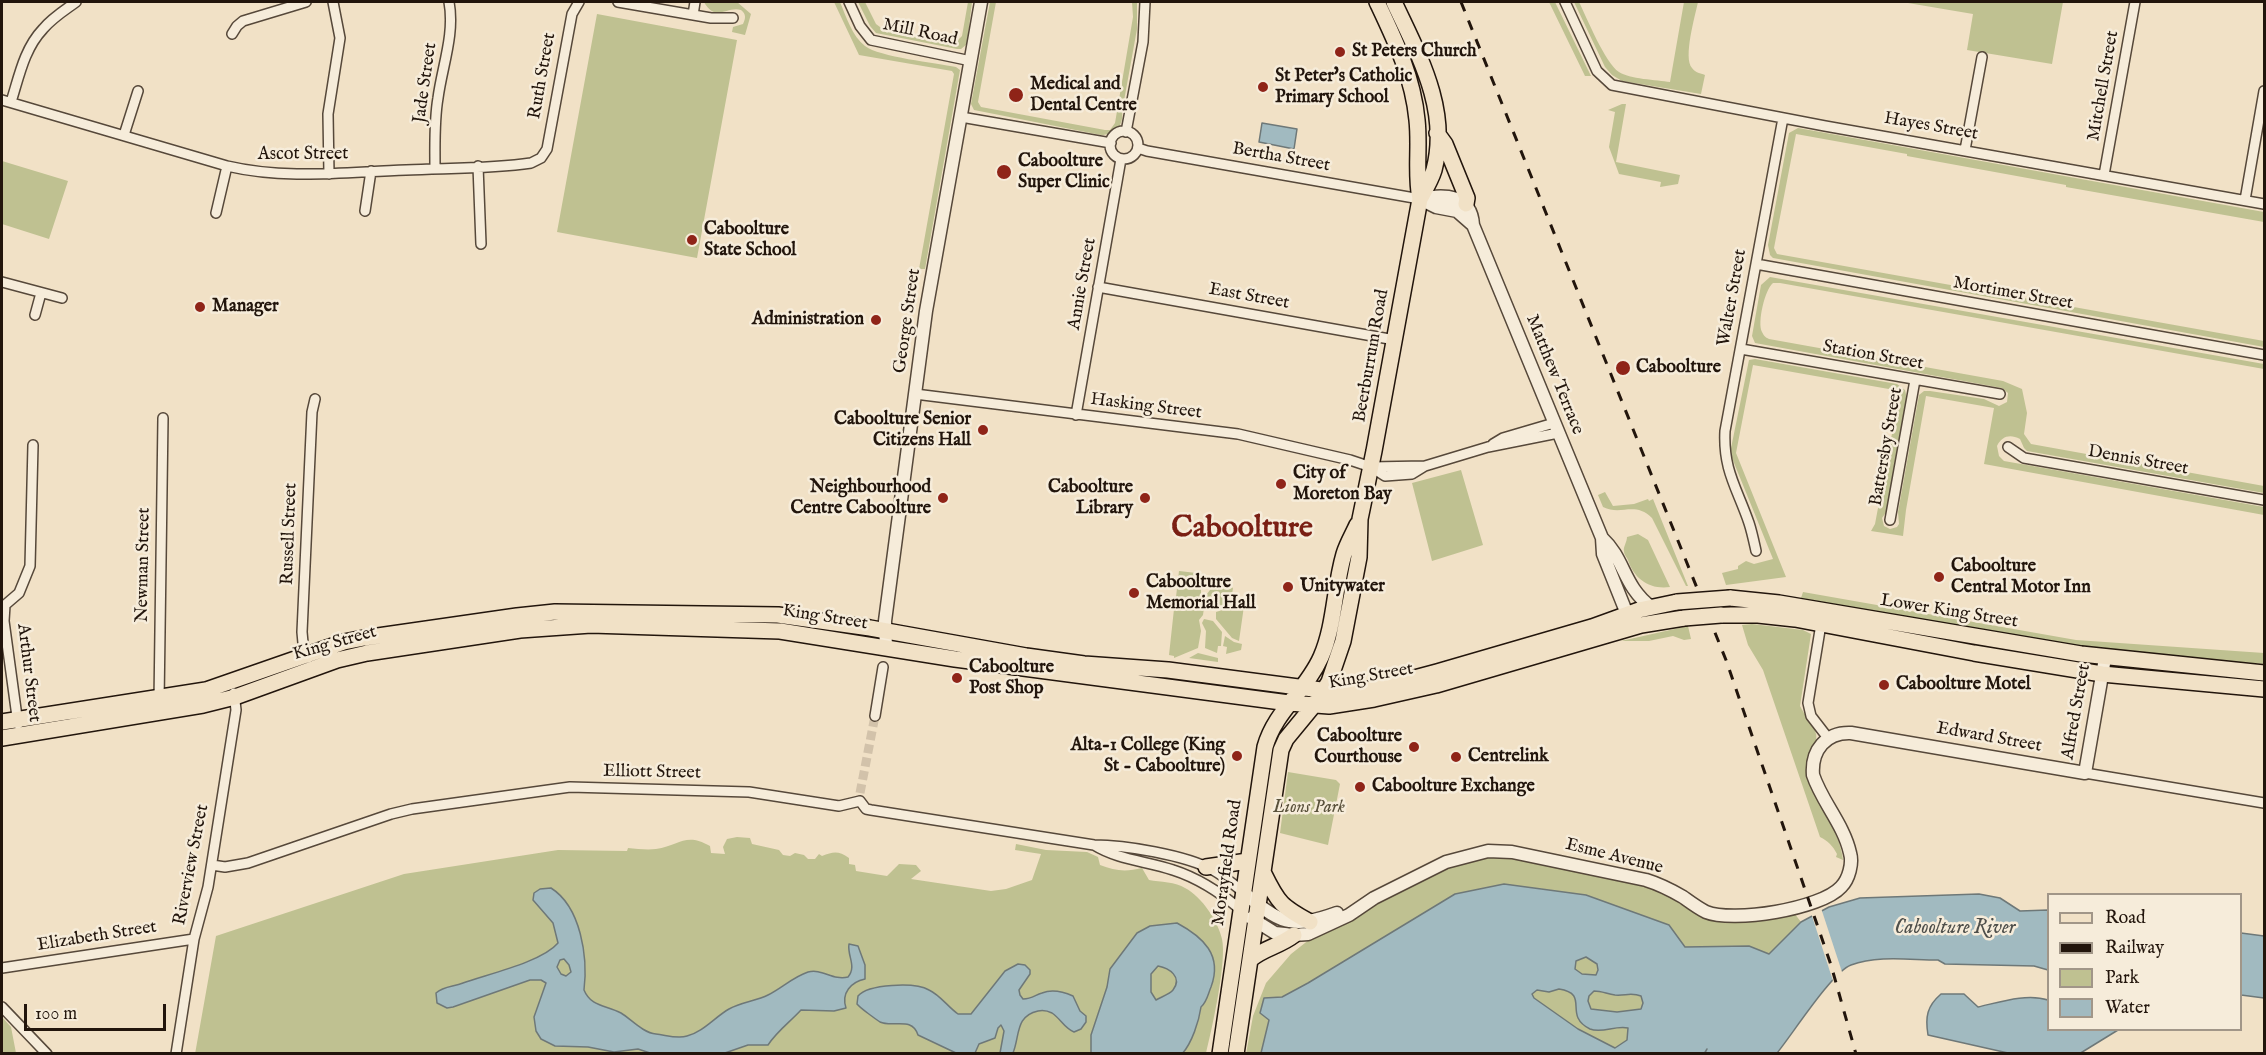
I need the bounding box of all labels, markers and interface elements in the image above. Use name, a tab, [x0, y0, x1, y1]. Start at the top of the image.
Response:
street label: Mill Road	[880, 15, 960, 51]
street label: Mitchell Street	[2084, 29, 2124, 143]
street label: Ruth Street	[525, 31, 561, 121]
street label: Jade Street	[410, 41, 442, 125]
place label: St Peters Church	[1352, 41, 1477, 63]
marker: St Peters Church	[1333, 45, 1347, 59]
place label: St Peter's Catholic Primary School	[1275, 66, 1412, 109]
place label: Medical and Dental Centre	[1030, 74, 1137, 116]
marker: St Peter's Catholic Primary School	[1256, 80, 1270, 94]
marker: Medical and Dental Centre	[1007, 86, 1025, 104]
street label: Hayes Street	[1882, 108, 1980, 146]
street label: Bertha Street	[1230, 139, 1332, 177]
street label: Ascot Street	[258, 144, 348, 166]
place label: Caboolture Super Clinic	[1018, 151, 1110, 194]
marker: Caboolture Super Clinic	[995, 163, 1013, 181]
place label: Caboolture State School	[704, 219, 796, 262]
marker: Caboolture State School	[685, 233, 699, 247]
street label: Annie Street	[1064, 236, 1102, 332]
street label: Walter Street	[1714, 248, 1752, 348]
street label: George Street	[890, 267, 926, 375]
street label: Mortimer Street	[1951, 273, 2075, 315]
street label: East Street	[1207, 279, 1291, 315]
street label: Beerburrum Road	[1350, 288, 1394, 424]
place label: Manager	[212, 296, 279, 318]
marker: Manager	[193, 300, 207, 314]
place label: Administration	[752, 309, 864, 331]
street label: Matthew Terrace	[1520, 312, 1588, 438]
marker: Administration	[869, 313, 883, 327]
street label: Station Street	[1821, 337, 1925, 375]
place label: Caboolture	[1636, 357, 1721, 379]
marker: Caboolture	[1614, 359, 1632, 377]
street label: Battersby Street	[1866, 386, 1908, 508]
street label: Hasking Street	[1089, 389, 1203, 425]
place label: Caboolture Senior Citizens Hall	[834, 409, 971, 452]
marker: Caboolture Senior Citizens Hall	[976, 423, 990, 437]
street label: Dennis Street	[2086, 442, 2190, 480]
place label: City of Moreton Bay	[1293, 463, 1392, 506]
place label: Neighbourhood Centre Caboolture	[790, 477, 931, 520]
place label: Caboolture Library	[1048, 477, 1133, 520]
marker: City of Moreton Bay	[1274, 477, 1288, 491]
street label: Russell Street	[277, 482, 303, 586]
marker: Neighbourhood Centre Caboolture	[936, 491, 950, 505]
marker: Caboolture Library	[1138, 491, 1152, 505]
street label: Newman Street	[132, 507, 156, 623]
district label: Caboolture	[1171, 512, 1313, 548]
place label: Caboolture Central Motor Inn	[1951, 556, 2091, 598]
marker: Caboolture Central Motor Inn	[1932, 570, 1946, 584]
place label: Caboolture Memorial Hall	[1146, 572, 1256, 614]
place label: Unitywater	[1300, 576, 1385, 598]
marker: Unitywater	[1281, 580, 1295, 594]
marker: Caboolture Memorial Hall	[1127, 586, 1141, 600]
street label: Lower King Street	[1879, 590, 2019, 634]
street label: King Street	[781, 601, 869, 635]
street label: King Street	[291, 622, 379, 666]
street label: Arthur Street	[11, 623, 45, 723]
place label: Caboolture Post Shop	[969, 657, 1054, 700]
street label: King Street	[1327, 659, 1415, 695]
street label: Alfred Street	[2058, 662, 2096, 762]
marker: Caboolture Post Shop	[950, 671, 964, 685]
place label: Caboolture Motel	[1896, 674, 2031, 696]
marker: Caboolture Motel	[1877, 678, 1891, 692]
street label: Edward Street	[1935, 718, 2043, 758]
place label: Caboolture Courthouse	[1314, 726, 1402, 768]
place label: Alta-1 College (King St - Caboolture)	[1071, 735, 1225, 777]
marker: Caboolture Courthouse	[1407, 740, 1421, 754]
place label: Centrelink	[1468, 746, 1549, 768]
marker: Alta-1 College (King St - Caboolture)	[1230, 749, 1244, 763]
marker: Centrelink	[1449, 750, 1463, 764]
street label: Elliott Street	[603, 761, 701, 785]
place label: Caboolture Exchange	[1372, 776, 1535, 798]
marker: Caboolture Exchange	[1353, 780, 1367, 794]
park label: Lions Park	[1273, 797, 1345, 819]
street label: Morayfield Road	[1208, 798, 1248, 928]
street label: Riverview Street	[170, 803, 214, 927]
street label: Esme Avenue	[1563, 834, 1665, 880]
legend	[2047, 893, 2242, 1031]
text: Road	[2105, 907, 2146, 930]
street label: Elizabeth Street	[36, 917, 158, 957]
water label: Caboolture River	[1895, 917, 2015, 941]
text: Railway	[2105, 937, 2164, 960]
text: Park	[2105, 967, 2139, 990]
scale bar	[27, 992, 170, 1030]
text: Water	[2105, 997, 2150, 1020]
text: 100 m	[35, 1003, 77, 1026]

